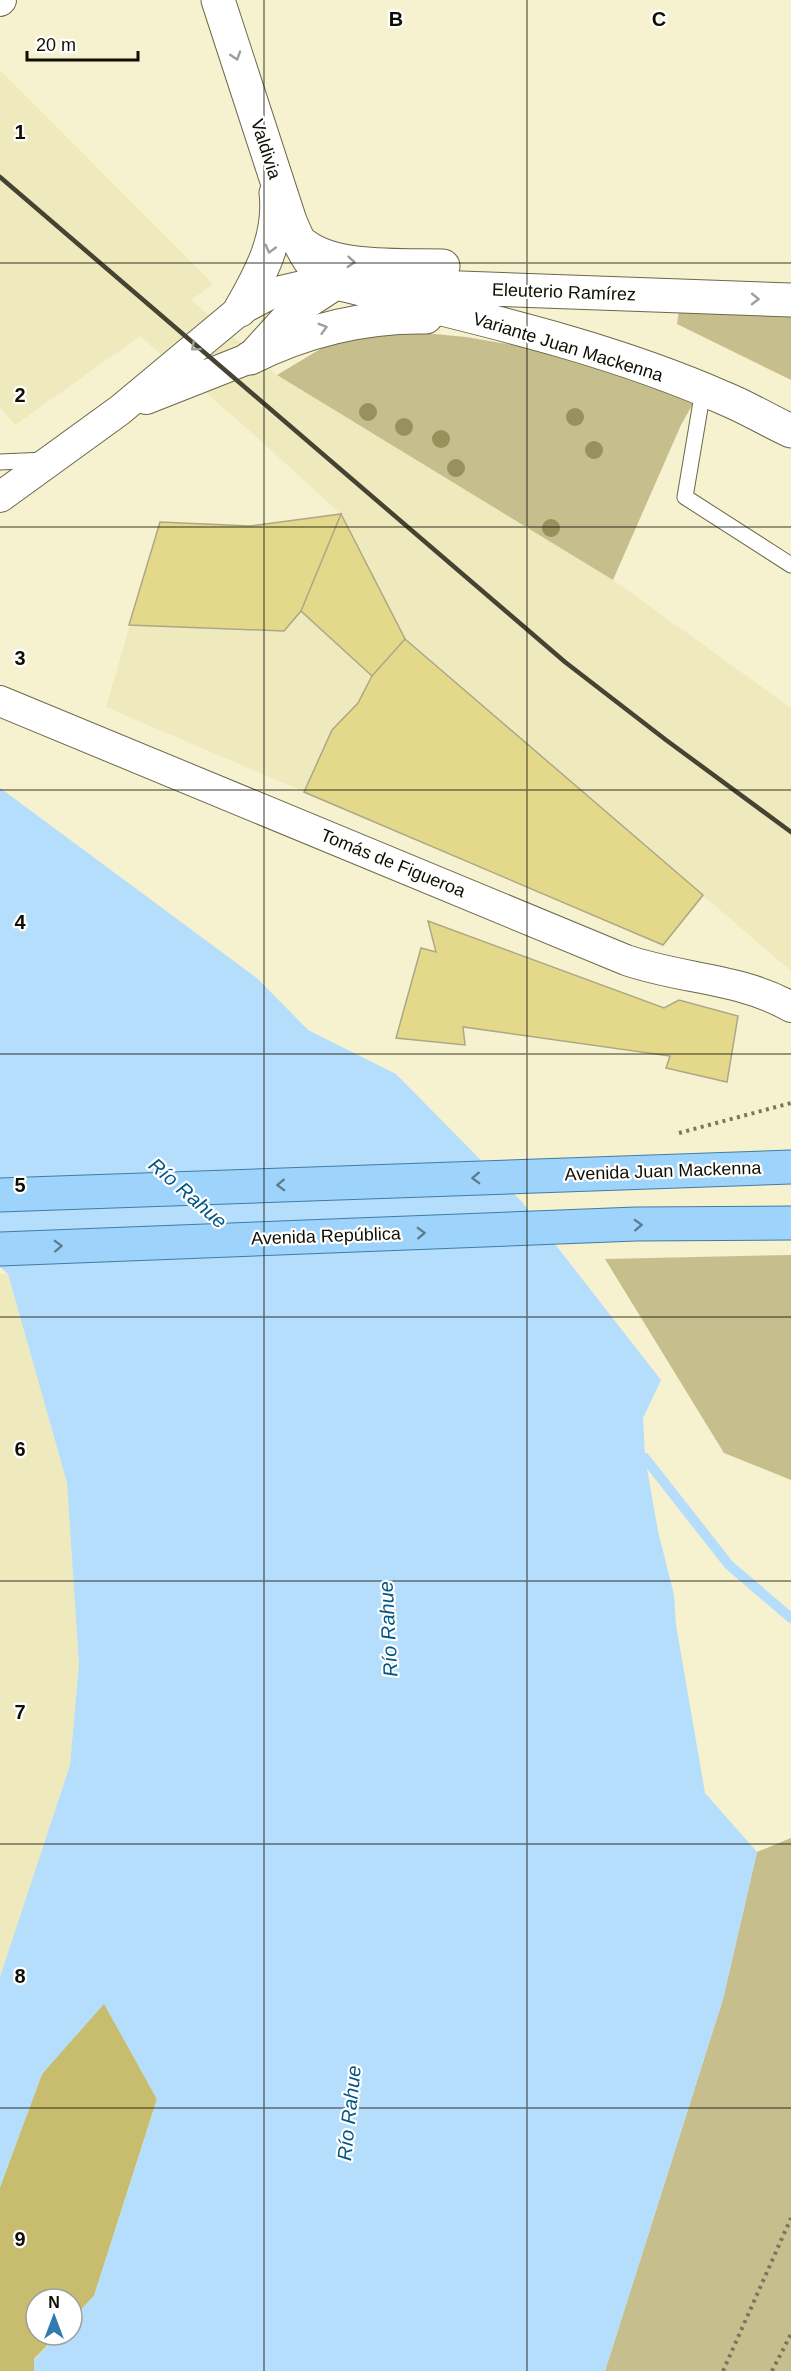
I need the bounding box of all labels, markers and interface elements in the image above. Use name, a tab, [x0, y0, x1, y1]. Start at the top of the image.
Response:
text: B	[389, 8, 403, 30]
text: C	[652, 8, 666, 30]
scale bar	[27, 24, 138, 62]
text: 20 m	[36, 35, 76, 55]
one-way arrow	[228, 50, 241, 61]
street label: Valdivia	[247, 117, 285, 182]
text: 1	[14, 121, 26, 143]
one-way arrow	[264, 244, 277, 254]
one-way arrow	[346, 255, 355, 268]
street label: Eleuterio Ramírez	[492, 279, 636, 305]
one-way arrow	[751, 293, 760, 305]
street label: Variante Juan Mackenna	[470, 309, 666, 386]
one-way arrow	[318, 323, 328, 336]
one-way arrow	[191, 340, 202, 351]
text: 2	[14, 384, 26, 406]
text: 3	[14, 647, 26, 669]
street label: Tomás de Figueroa	[318, 825, 469, 901]
text: 4	[14, 911, 26, 933]
water label: Río Rahue	[145, 1153, 231, 1233]
street label: Avenida Juan Mackenna	[564, 1158, 763, 1184]
one-way arrow	[471, 1172, 480, 1184]
text: 5	[14, 1174, 26, 1196]
one-way arrow	[277, 1179, 286, 1191]
one-way arrow	[633, 1218, 642, 1231]
street label: Avenida República	[251, 1223, 402, 1249]
one-way arrow	[417, 1226, 426, 1239]
one-way arrow	[54, 1240, 63, 1253]
text: 6	[14, 1438, 26, 1460]
water label: Río Rahue	[375, 1581, 401, 1677]
text: 7	[14, 1701, 26, 1723]
text: 8	[14, 1965, 26, 1987]
water label: Río Rahue	[333, 2064, 365, 2162]
text: 9	[14, 2228, 26, 2250]
north arrow	[24, 2287, 84, 2347]
text: N	[48, 2294, 60, 2311]

